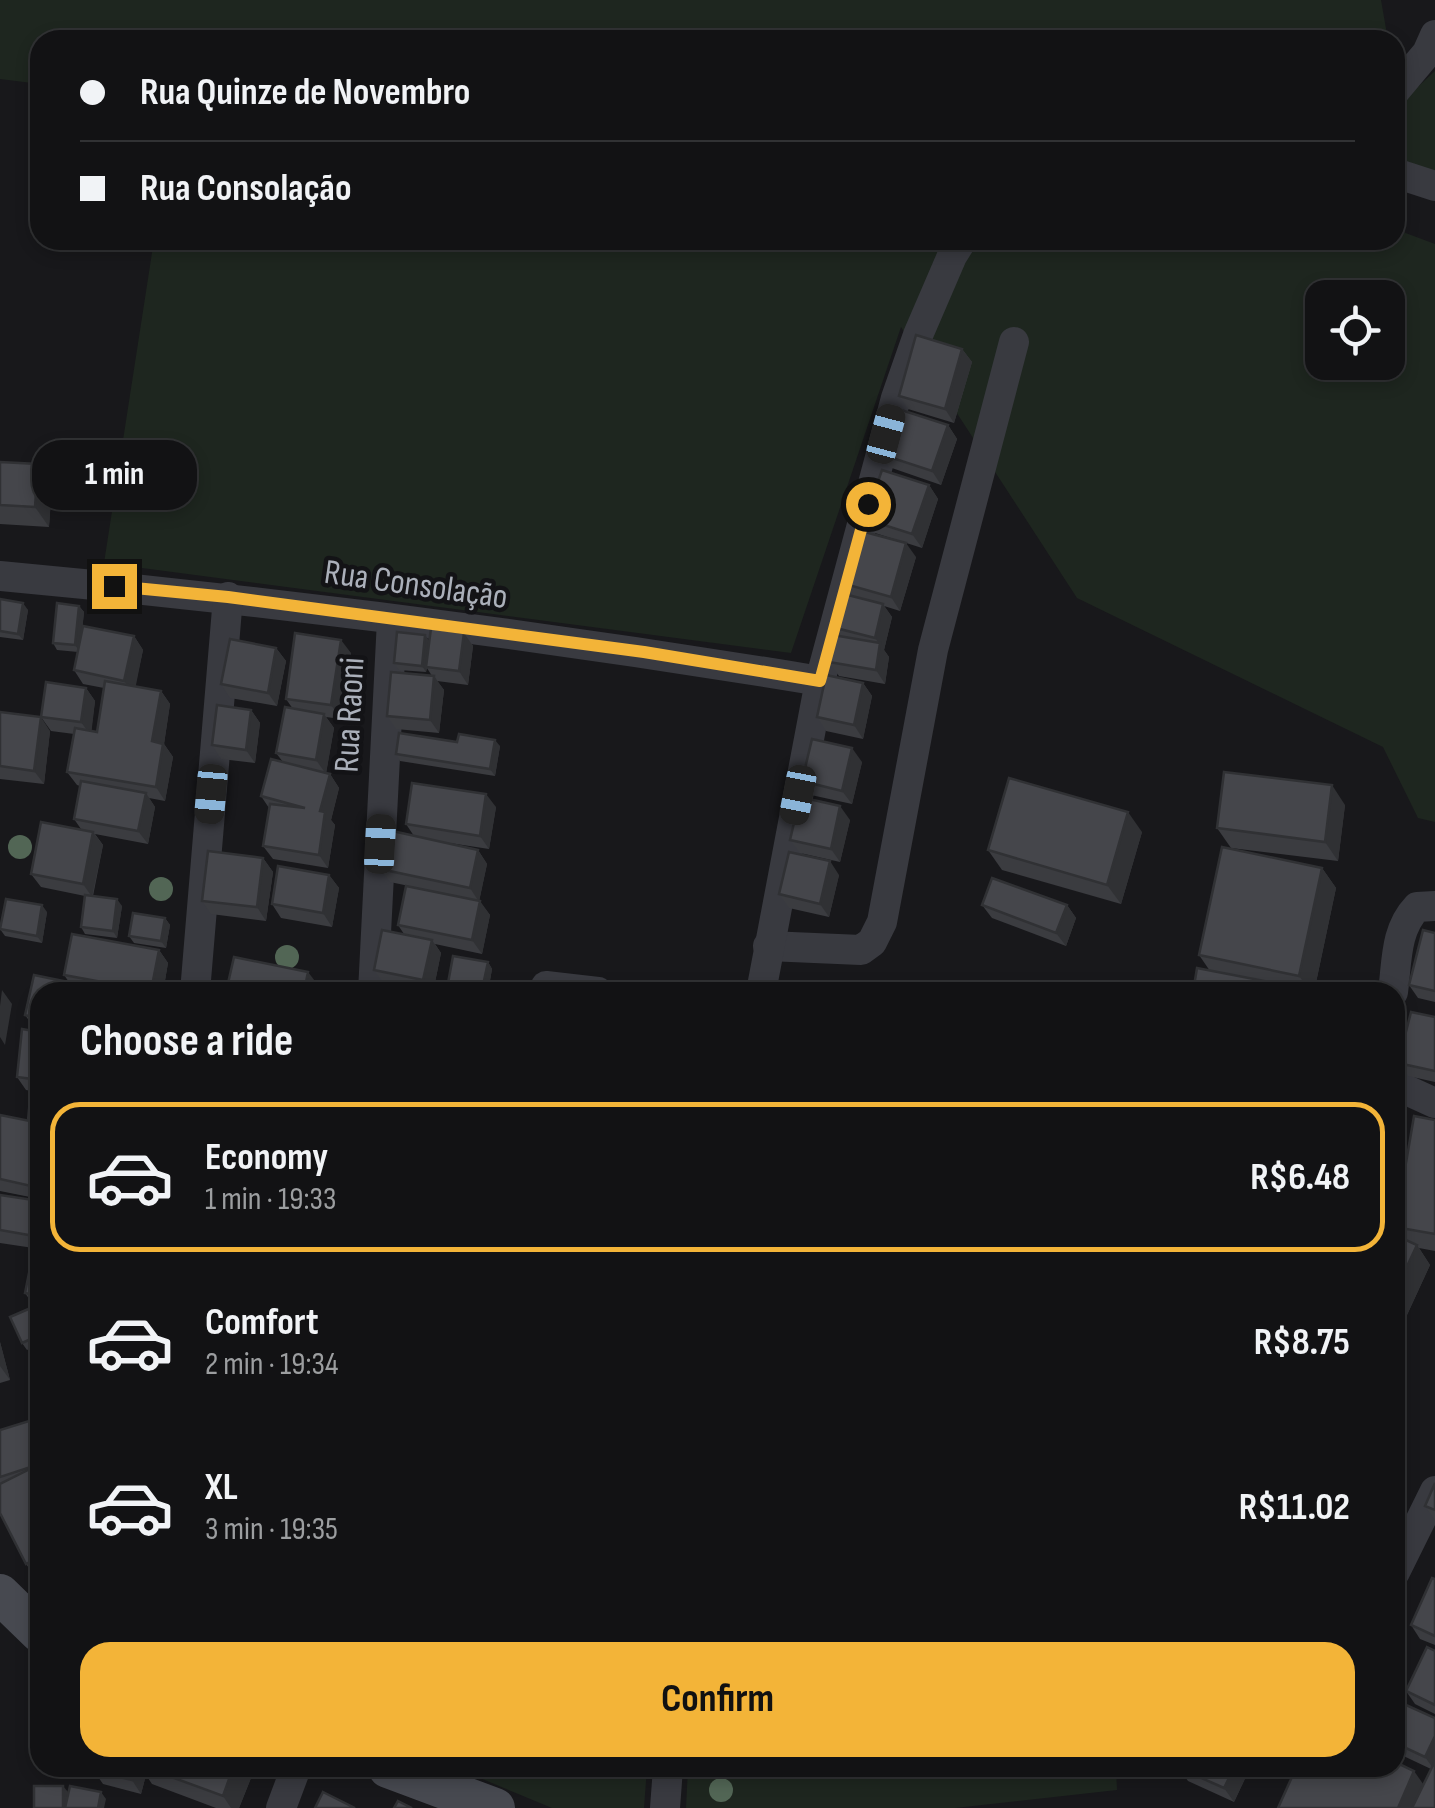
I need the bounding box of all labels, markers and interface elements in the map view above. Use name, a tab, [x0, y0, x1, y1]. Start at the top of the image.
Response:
text: Rua Quinze de Novembro	[140, 70, 470, 115]
text: Rua Consolação	[140, 166, 351, 211]
map controls	[1305, 280, 1405, 380]
button: locate	[1305, 280, 1405, 380]
car	[864, 401, 908, 467]
callout: 1 min	[32, 441, 196, 511]
text: 1 min	[85, 455, 144, 494]
route start	[846, 482, 891, 527]
street label: Rua Consolação	[322, 551, 510, 619]
route end	[92, 564, 137, 609]
street label: Rua Raoni	[326, 656, 374, 774]
car	[193, 763, 229, 825]
car	[778, 763, 818, 827]
car	[363, 813, 397, 875]
text: Choose a ride	[80, 1014, 293, 1069]
icon: car	[85, 1132, 175, 1222]
text: Economy	[205, 1135, 328, 1180]
text: R$6.48	[1250, 1155, 1350, 1200]
text: 1 min · 19:33	[205, 1180, 336, 1219]
icon: car	[85, 1297, 175, 1387]
text: Comfort	[205, 1300, 319, 1345]
text: R$8.75	[1254, 1320, 1350, 1365]
text: 2 min · 19:34	[205, 1345, 338, 1384]
icon: car	[85, 1462, 175, 1552]
text: XL	[205, 1465, 238, 1510]
text: R$11.02	[1239, 1485, 1350, 1530]
text: 3 min · 19:35	[205, 1510, 338, 1549]
button: Confirm	[80, 1642, 1355, 1757]

